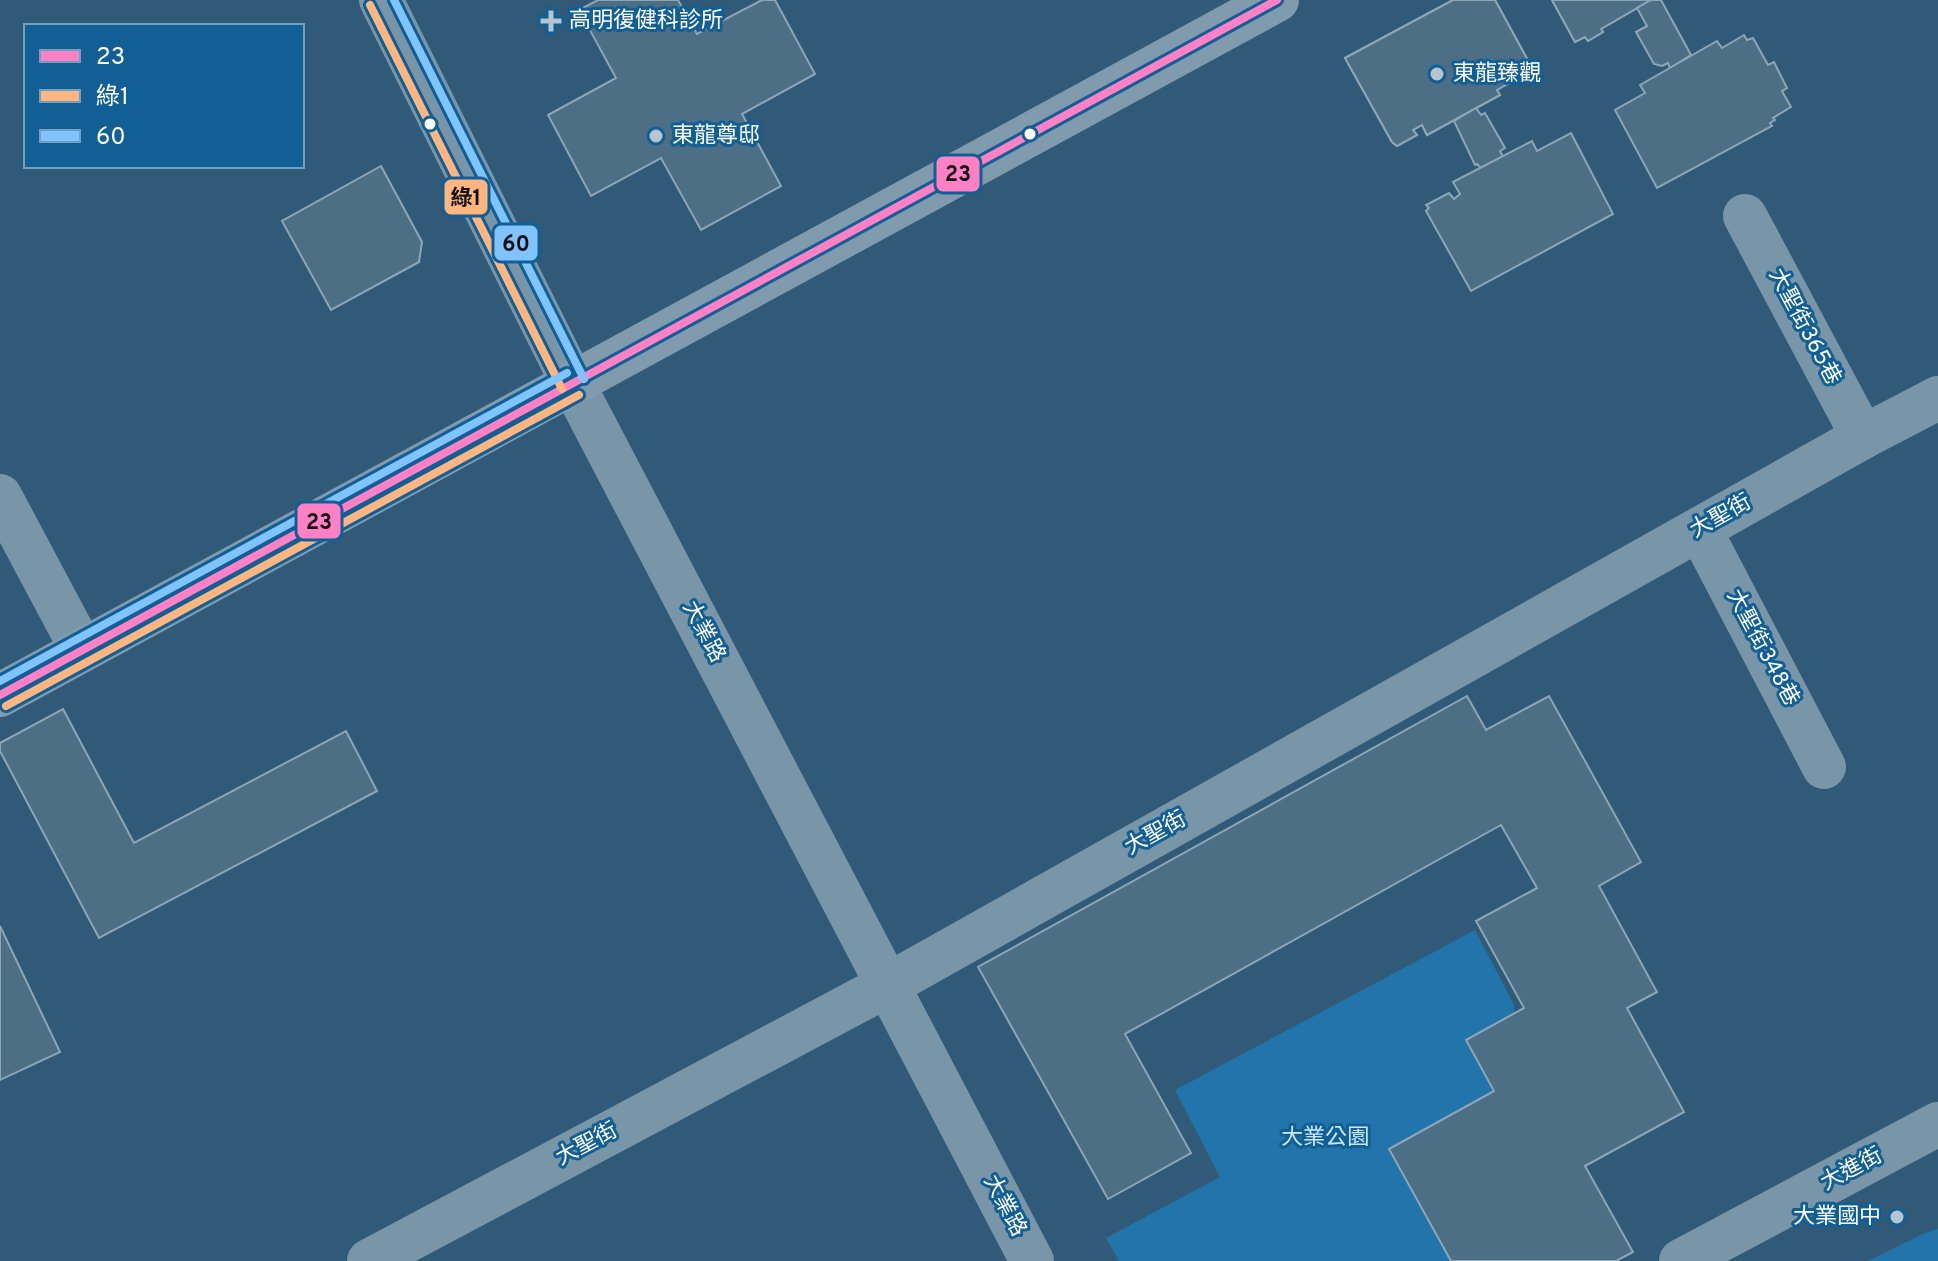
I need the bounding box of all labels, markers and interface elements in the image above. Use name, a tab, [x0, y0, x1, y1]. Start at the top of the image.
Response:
place label: 高明復健科診所	[569, 8, 723, 35]
marker: 高明復健科診所	[540, 10, 562, 32]
legend	[24, 24, 304, 168]
text: 23	[96, 43, 125, 73]
place label: 東龍臻觀	[1453, 61, 1541, 88]
marker: 東龍臻觀	[1428, 65, 1446, 83]
text: 綠1	[96, 83, 129, 113]
unlabelled marker	[422, 116, 438, 132]
text: 60	[96, 123, 126, 153]
place label: 東龍尊邸	[672, 123, 760, 150]
unlabelled marker	[1022, 126, 1038, 142]
marker: 東龍尊邸	[647, 127, 665, 145]
line badge: 23	[935, 155, 981, 193]
text: 23	[945, 162, 971, 189]
line badge: 綠1	[443, 178, 489, 216]
text: 綠1	[451, 186, 481, 213]
line badge: 60	[493, 224, 539, 262]
text: 60	[502, 232, 530, 259]
street label: 大聖街365巷	[1762, 264, 1846, 390]
street label: 大聖街	[1686, 489, 1756, 545]
line badge: 23	[296, 502, 342, 540]
text: 23	[306, 510, 332, 537]
street label: 大聖街348巷	[1720, 585, 1804, 711]
street label: 大業路	[676, 597, 730, 667]
street label: 大聖街	[1121, 806, 1191, 862]
street label: 大聖街	[552, 1118, 622, 1172]
park label: 大業公園	[1281, 1125, 1369, 1152]
street label: 大進街	[1817, 1143, 1887, 1197]
street label: 大業路	[977, 1171, 1031, 1241]
place label: 大業國中	[1793, 1204, 1881, 1231]
marker: 大業國中	[1888, 1208, 1906, 1226]

